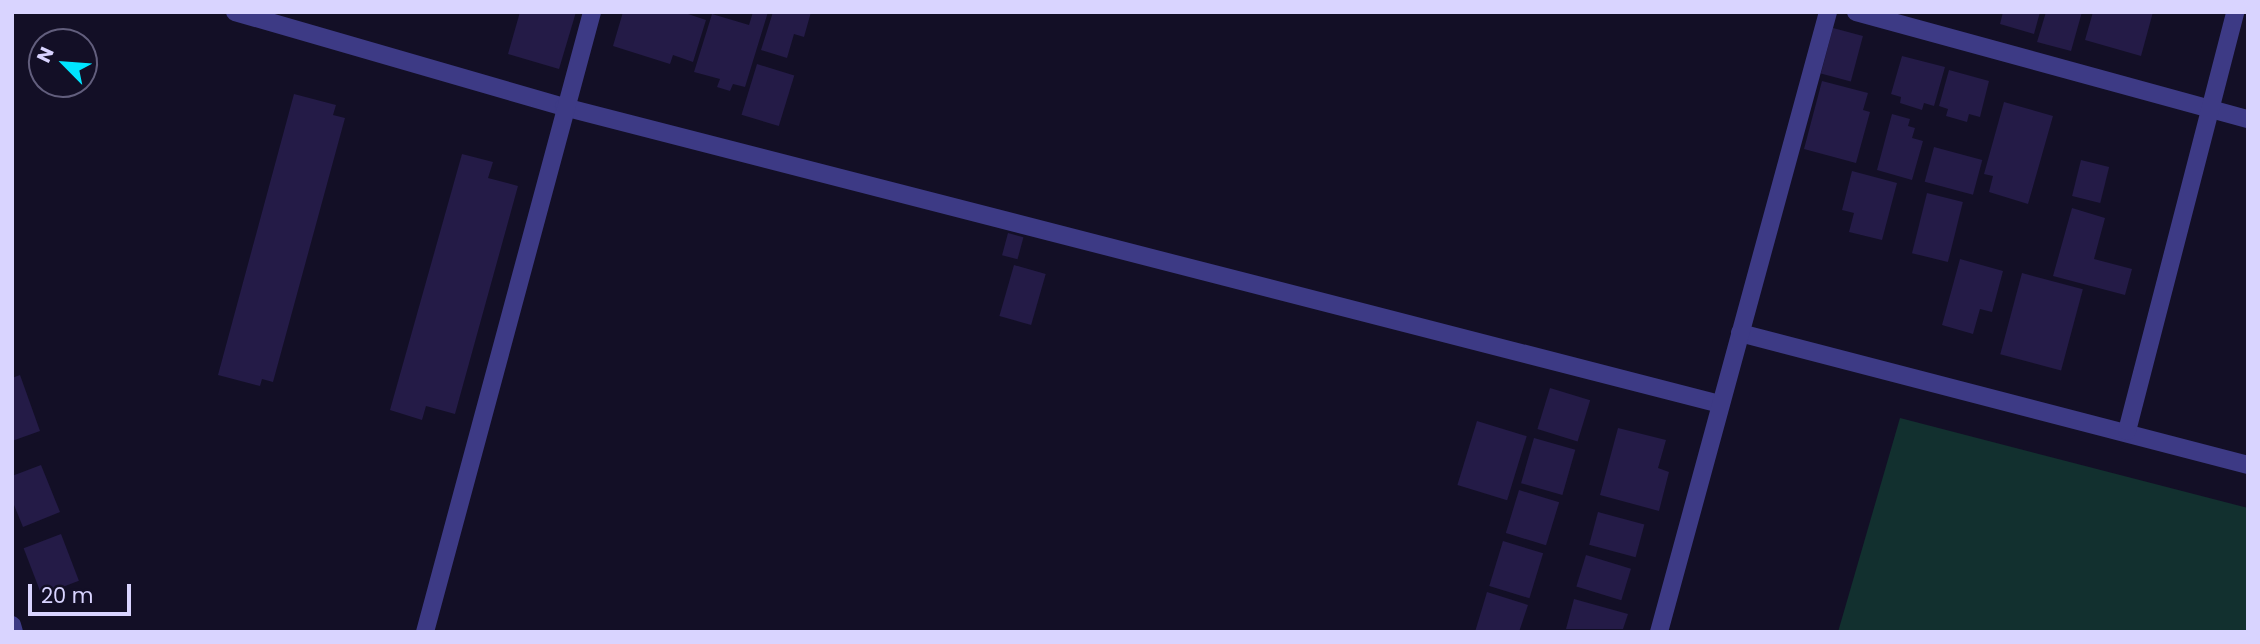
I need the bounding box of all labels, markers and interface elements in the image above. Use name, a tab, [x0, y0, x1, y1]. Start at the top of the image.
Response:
north arrow	[28, 28, 98, 98]
text: N	[30, 43, 61, 67]
scale bar	[32, 570, 135, 614]
text: 20 m	[41, 581, 94, 610]

